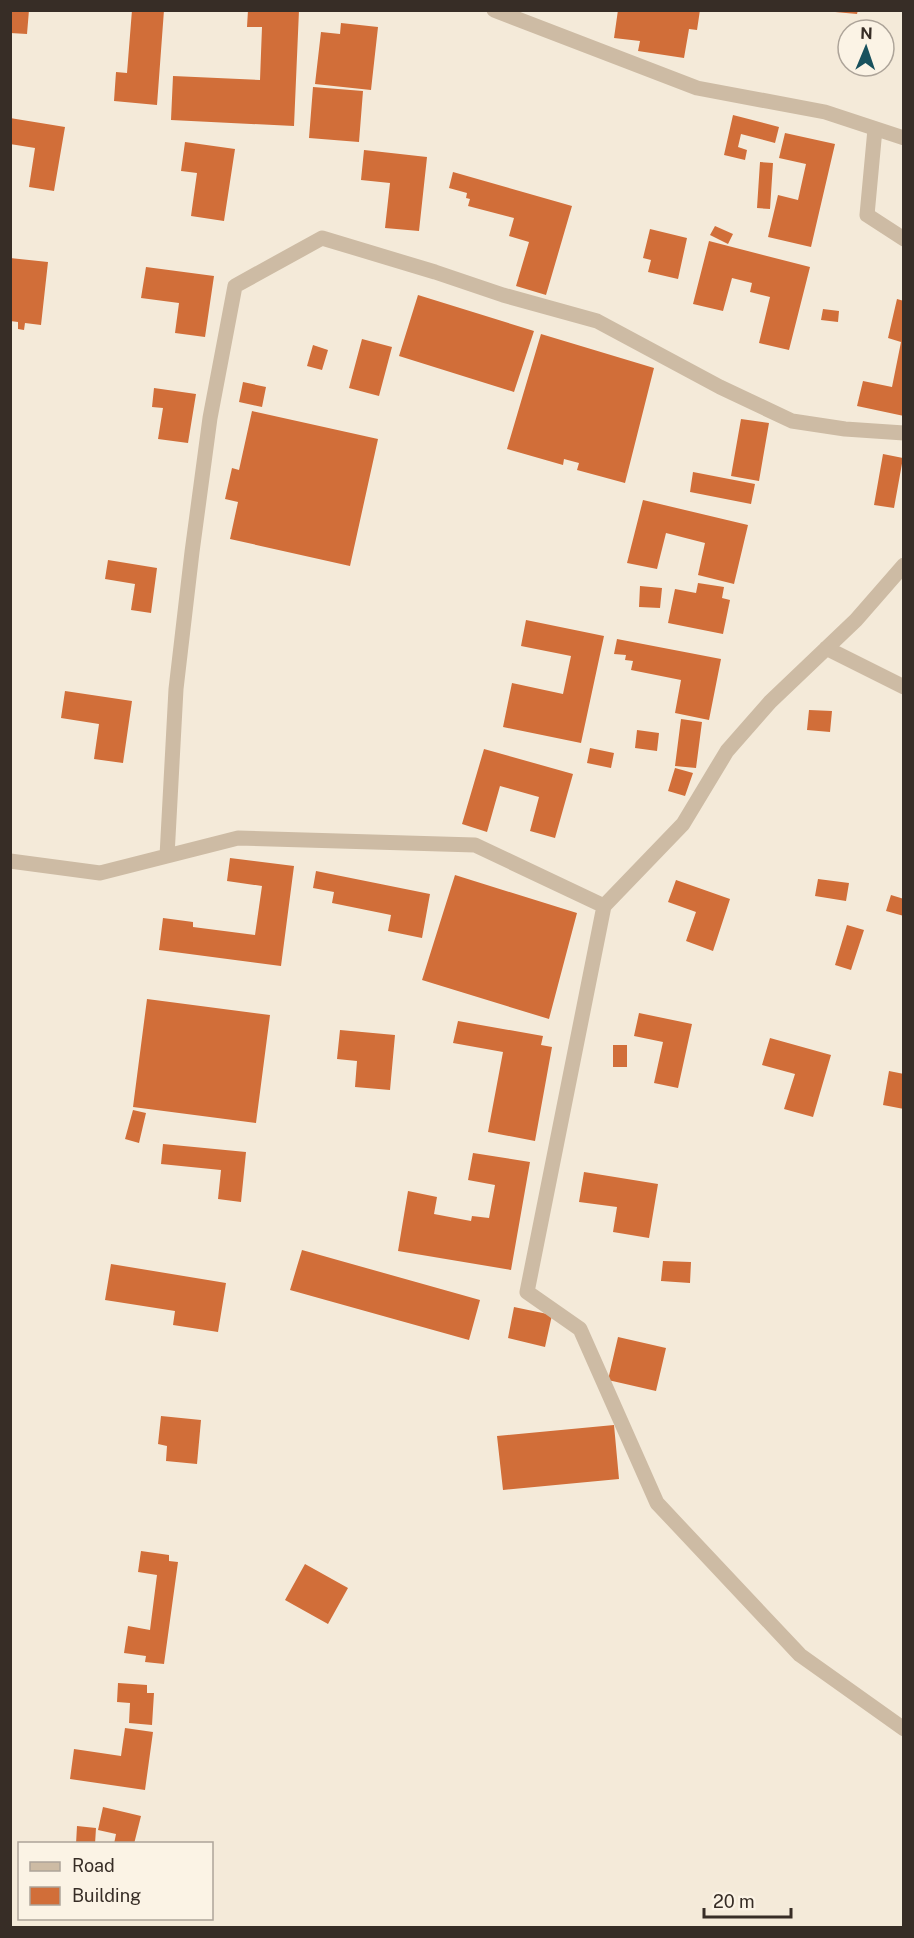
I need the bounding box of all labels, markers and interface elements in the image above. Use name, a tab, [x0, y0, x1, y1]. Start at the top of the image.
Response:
north arrow	[836, 18, 896, 78]
text: N	[860, 24, 873, 43]
legend	[18, 1842, 213, 1920]
text: Road	[72, 1855, 115, 1876]
scale bar	[704, 1881, 791, 1919]
text: Building	[72, 1885, 141, 1906]
text: 20 m	[713, 1891, 755, 1912]

